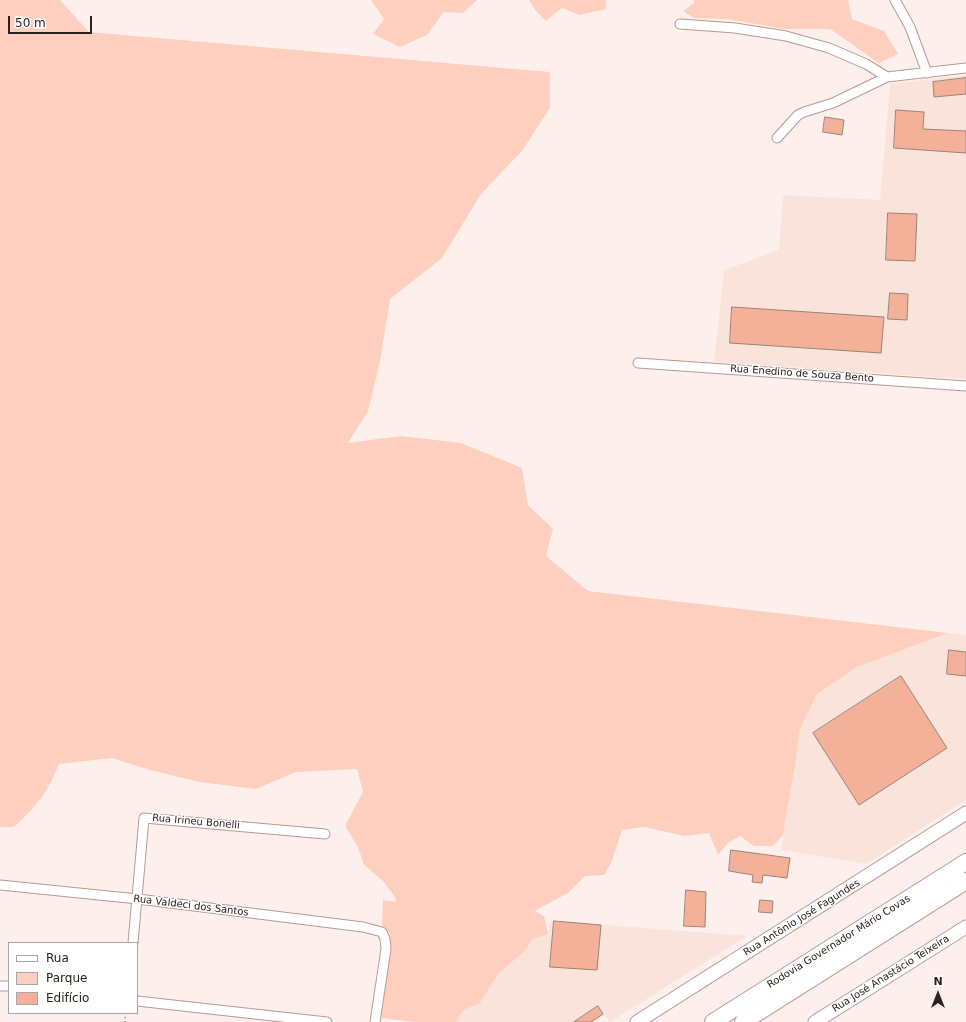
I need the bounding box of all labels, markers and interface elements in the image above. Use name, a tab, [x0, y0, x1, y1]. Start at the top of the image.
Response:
scale bar	[10, 8, 94, 34]
text: 50 m	[15, 16, 46, 30]
street label: Rua Enedino de Souza Bento	[730, 363, 874, 385]
street label: Rua Irineu Bonelli	[152, 812, 240, 832]
street label: Rua Antônio José Fagundes	[742, 877, 862, 959]
street label: Rua Valdeci dos Santos	[133, 893, 249, 919]
street label: Rodovia Governador Mário Covas	[765, 893, 913, 991]
street label: Rua José Anastácio Teixeira	[830, 933, 952, 1015]
legend	[8, 942, 138, 1014]
text: Rua	[46, 951, 69, 965]
text: Parque	[46, 971, 87, 985]
north arrow	[918, 974, 958, 1014]
text: N	[933, 975, 943, 988]
text: Edifício	[46, 991, 89, 1005]

